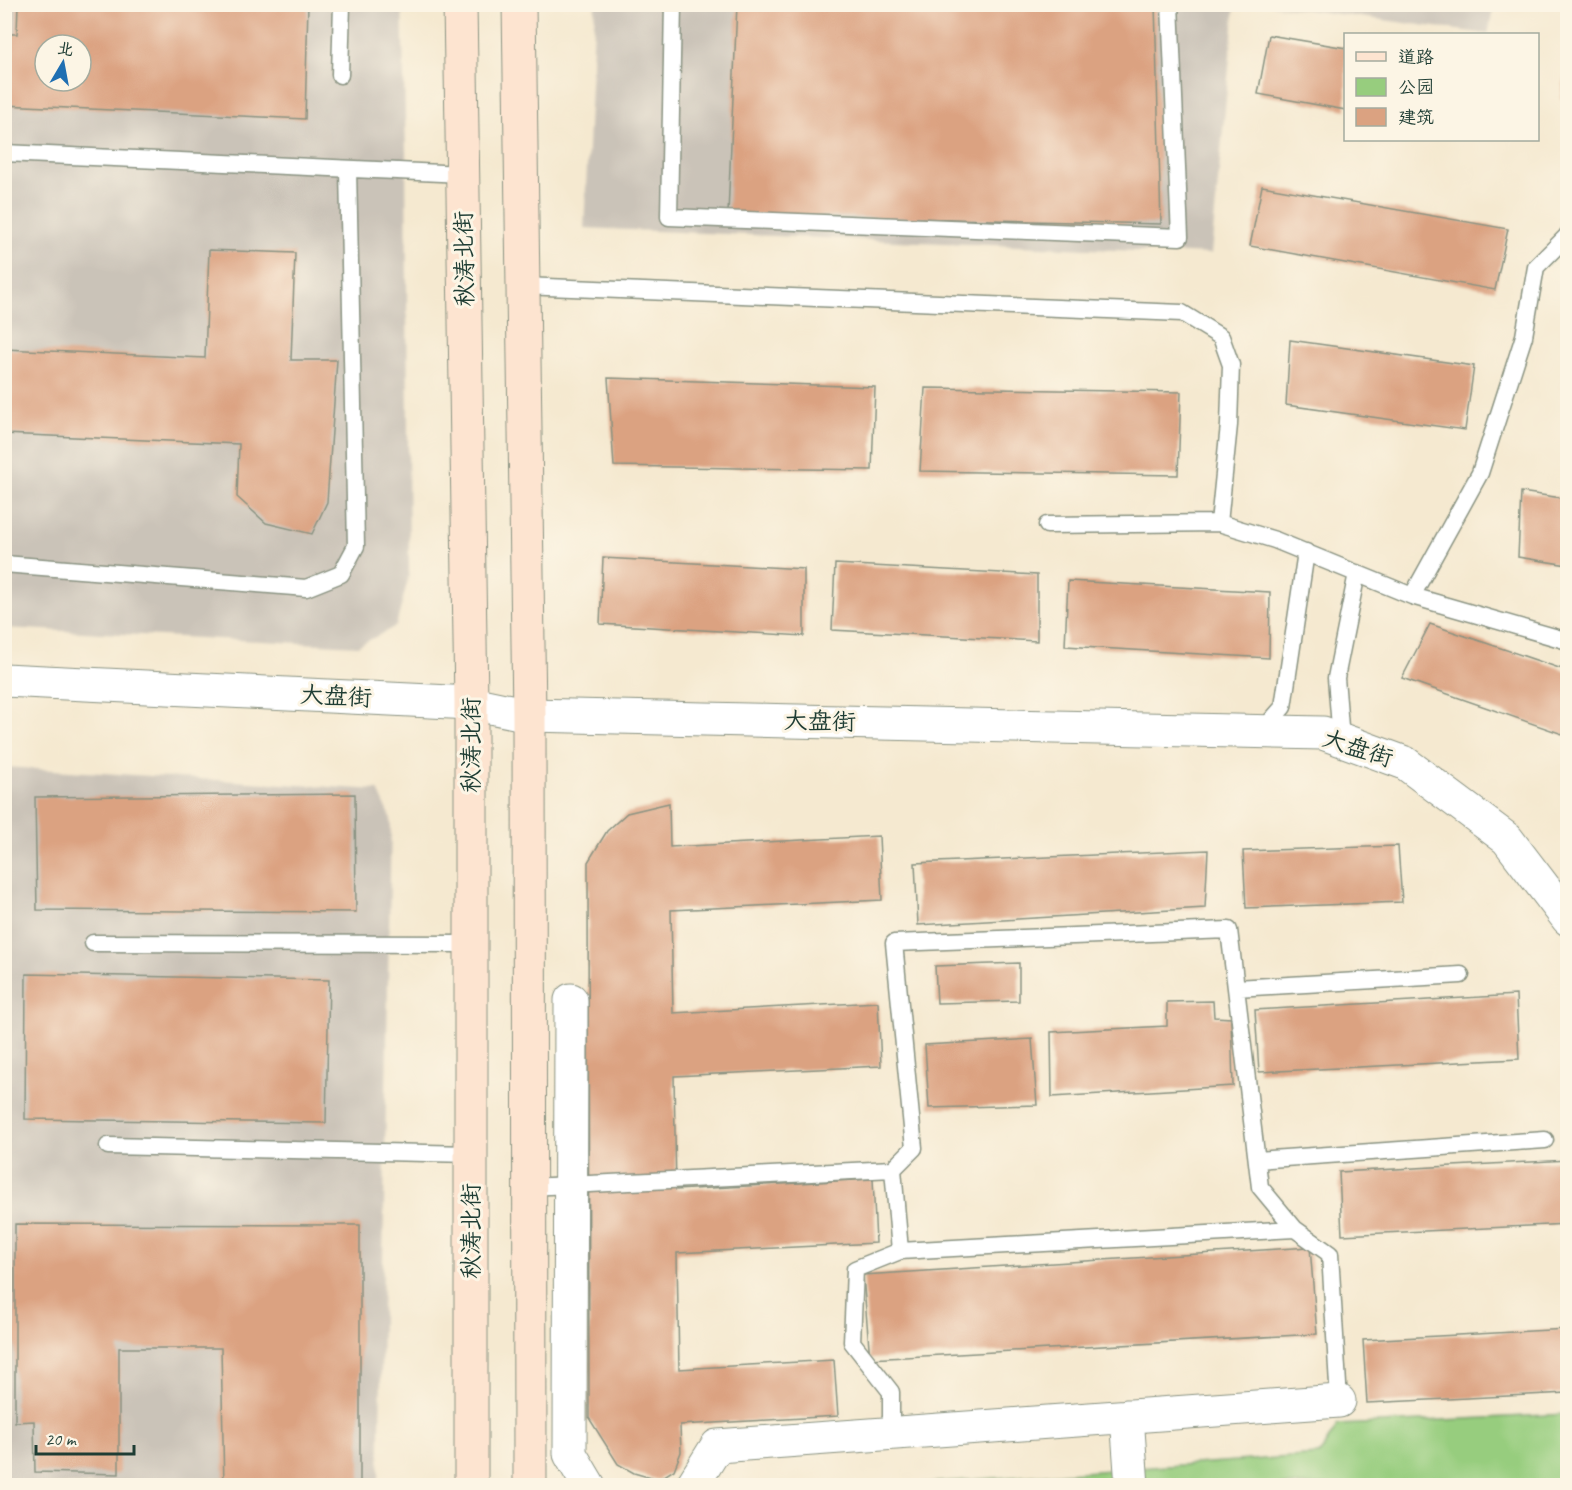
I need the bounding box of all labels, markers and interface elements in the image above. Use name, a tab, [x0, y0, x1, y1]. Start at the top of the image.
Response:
north arrow	[33, 33, 93, 93]
legend	[1344, 33, 1539, 141]
text: 北	[56, 38, 75, 60]
text: 道路	[1398, 46, 1434, 68]
text: 公园	[1398, 76, 1434, 98]
text: 建筑	[1398, 106, 1434, 128]
street label: 秋涛北街	[448, 211, 480, 307]
street label: 大盘街	[299, 679, 373, 713]
street label: 秋涛北街	[456, 697, 486, 793]
street label: 大盘街	[784, 705, 856, 737]
street label: 大盘街	[1319, 723, 1397, 773]
street label: 秋涛北街	[456, 1183, 486, 1279]
scale bar	[36, 1418, 134, 1456]
text: 20 m	[45, 1428, 78, 1450]

